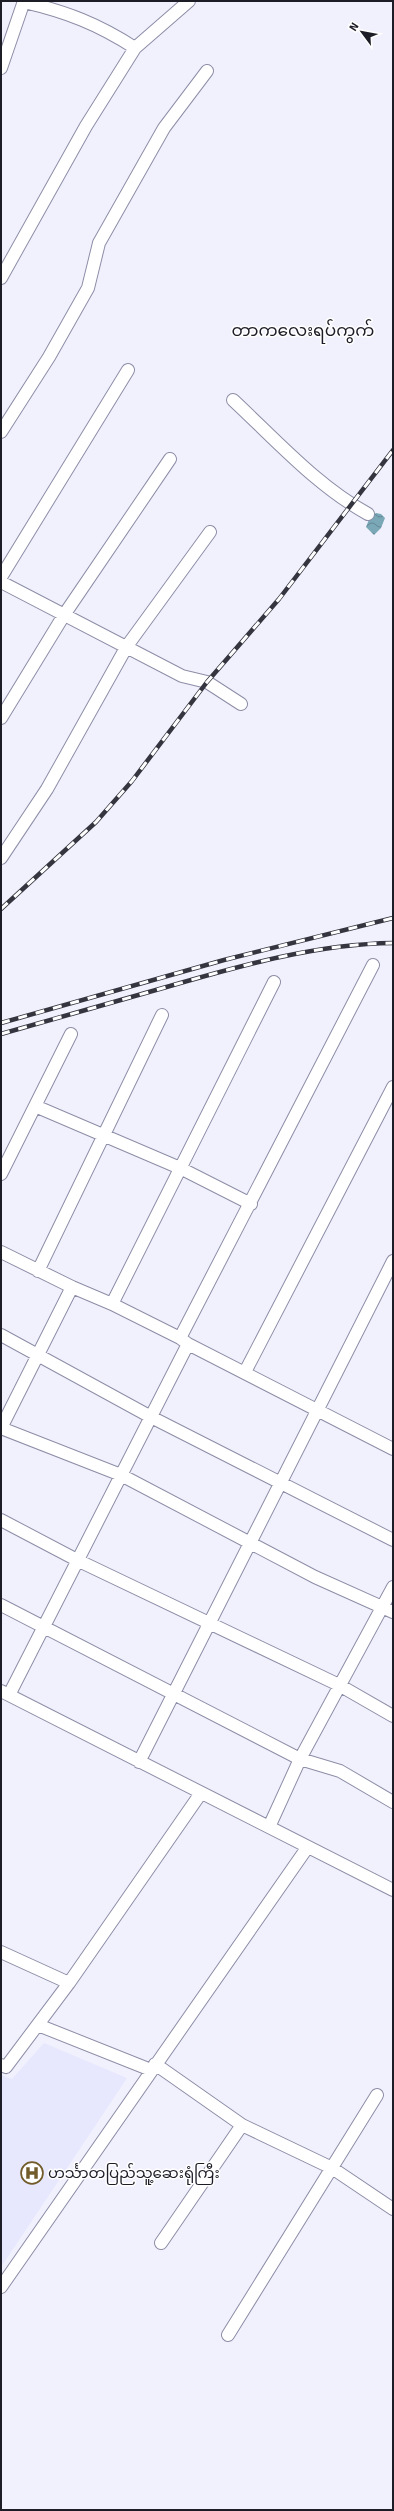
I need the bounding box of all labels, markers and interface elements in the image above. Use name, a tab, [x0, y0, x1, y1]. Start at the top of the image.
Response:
north arrow	[342, 12, 382, 52]
text: N	[346, 20, 361, 34]
district label: တာကလေးရပ်ကွက်	[232, 319, 374, 344]
hospital icon: ဟင်္သာတပြည်သူ့ဆေးရုံကြီး	[19, 2160, 45, 2186]
place label: ဟင်္သာတပြည်သူ့ဆေးရုံကြီး	[48, 2163, 220, 2185]

